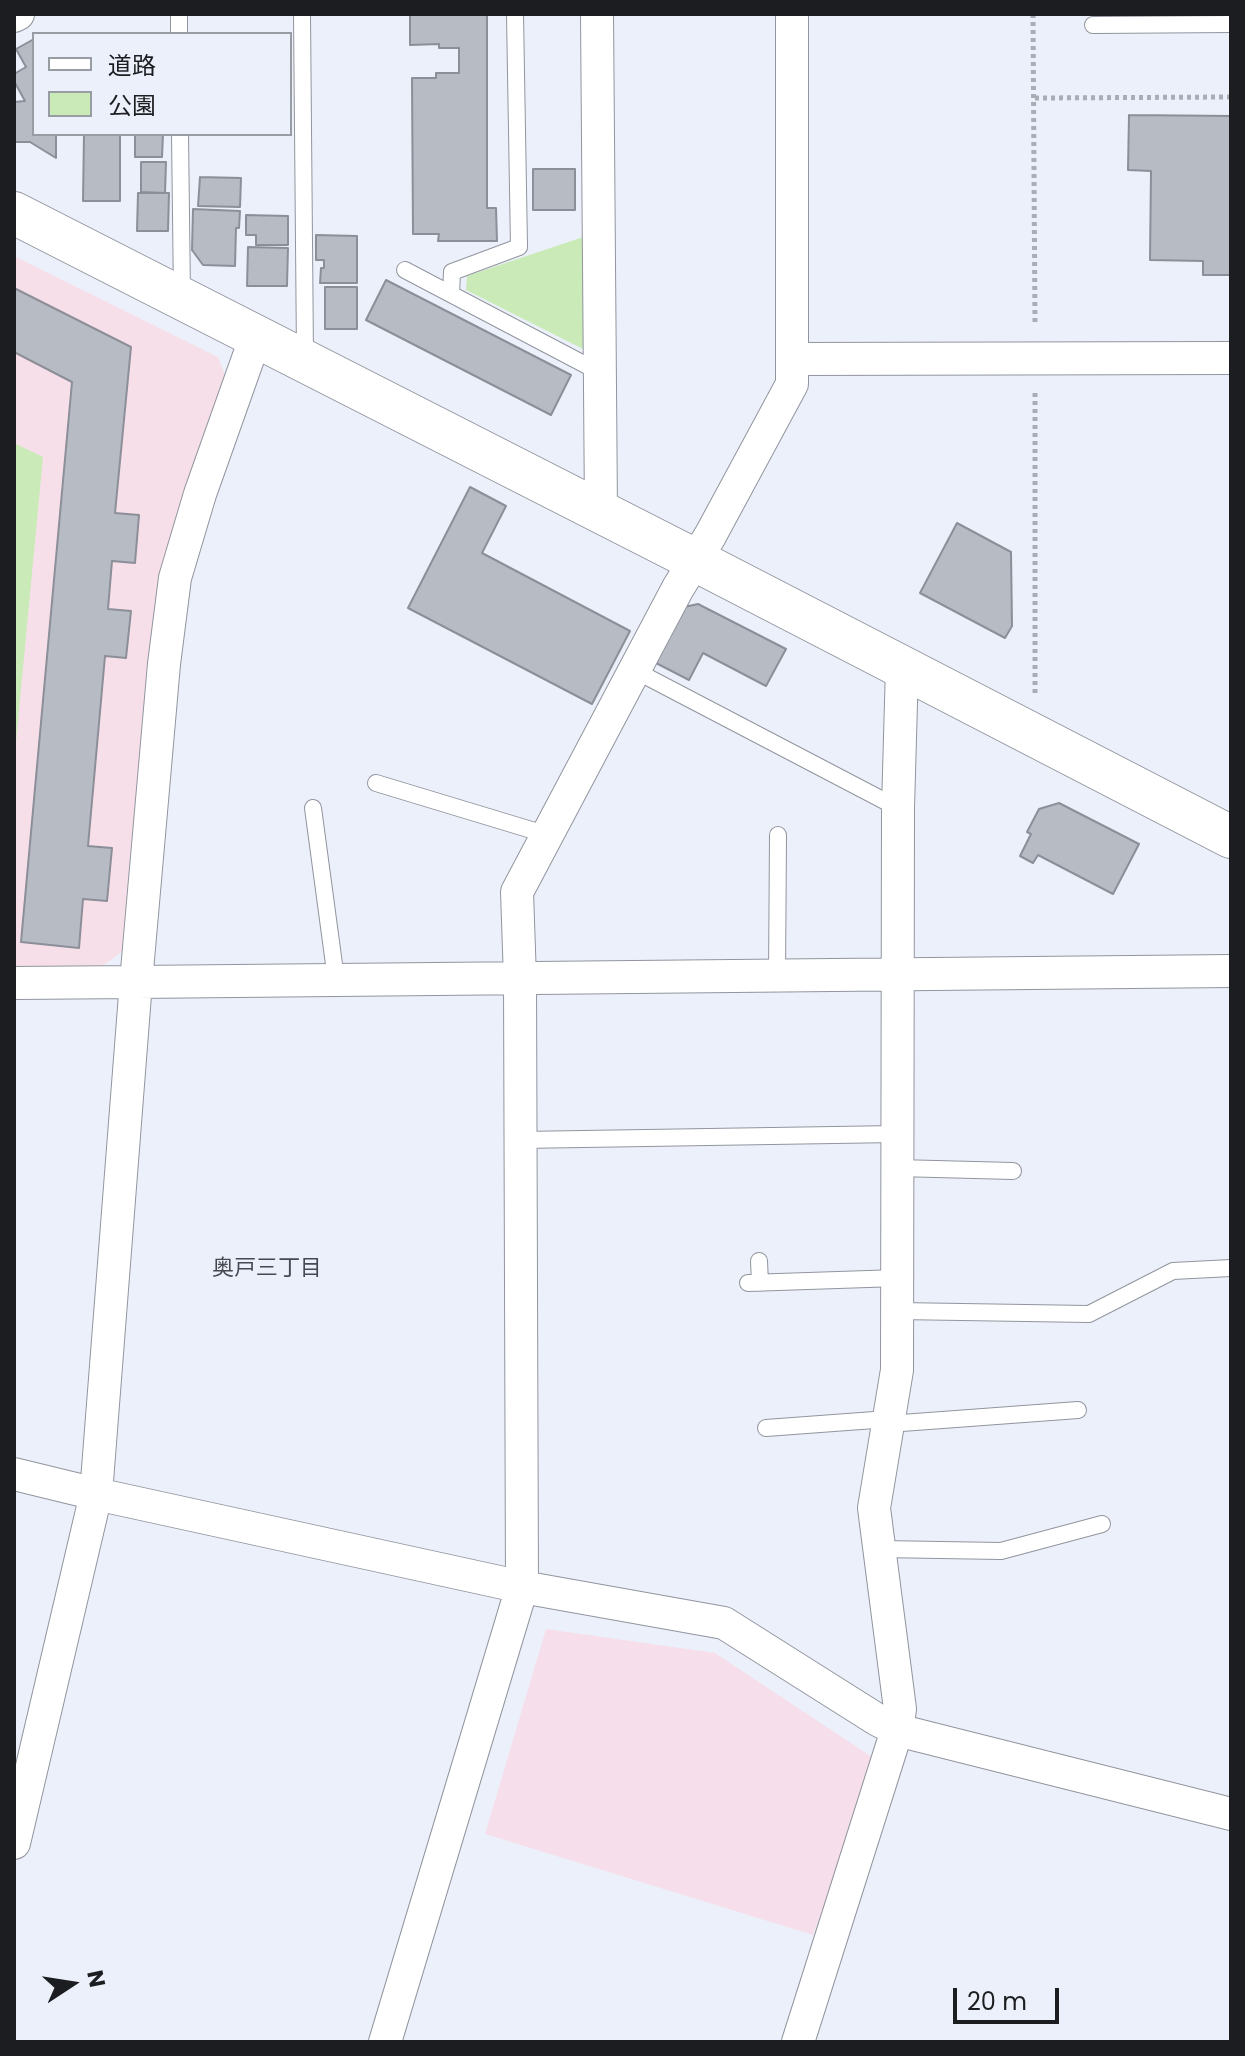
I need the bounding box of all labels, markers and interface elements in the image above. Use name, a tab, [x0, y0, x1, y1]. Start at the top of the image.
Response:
legend	[32, 32, 292, 136]
text: 道路	[108, 49, 156, 82]
text: 公園	[108, 89, 156, 122]
district label: 奥戸三丁目	[212, 1256, 322, 1282]
north arrow	[32, 1944, 112, 2024]
text: N	[79, 1968, 113, 1990]
scale bar	[957, 1972, 1063, 2022]
text: 20 m	[967, 1985, 1027, 2018]

